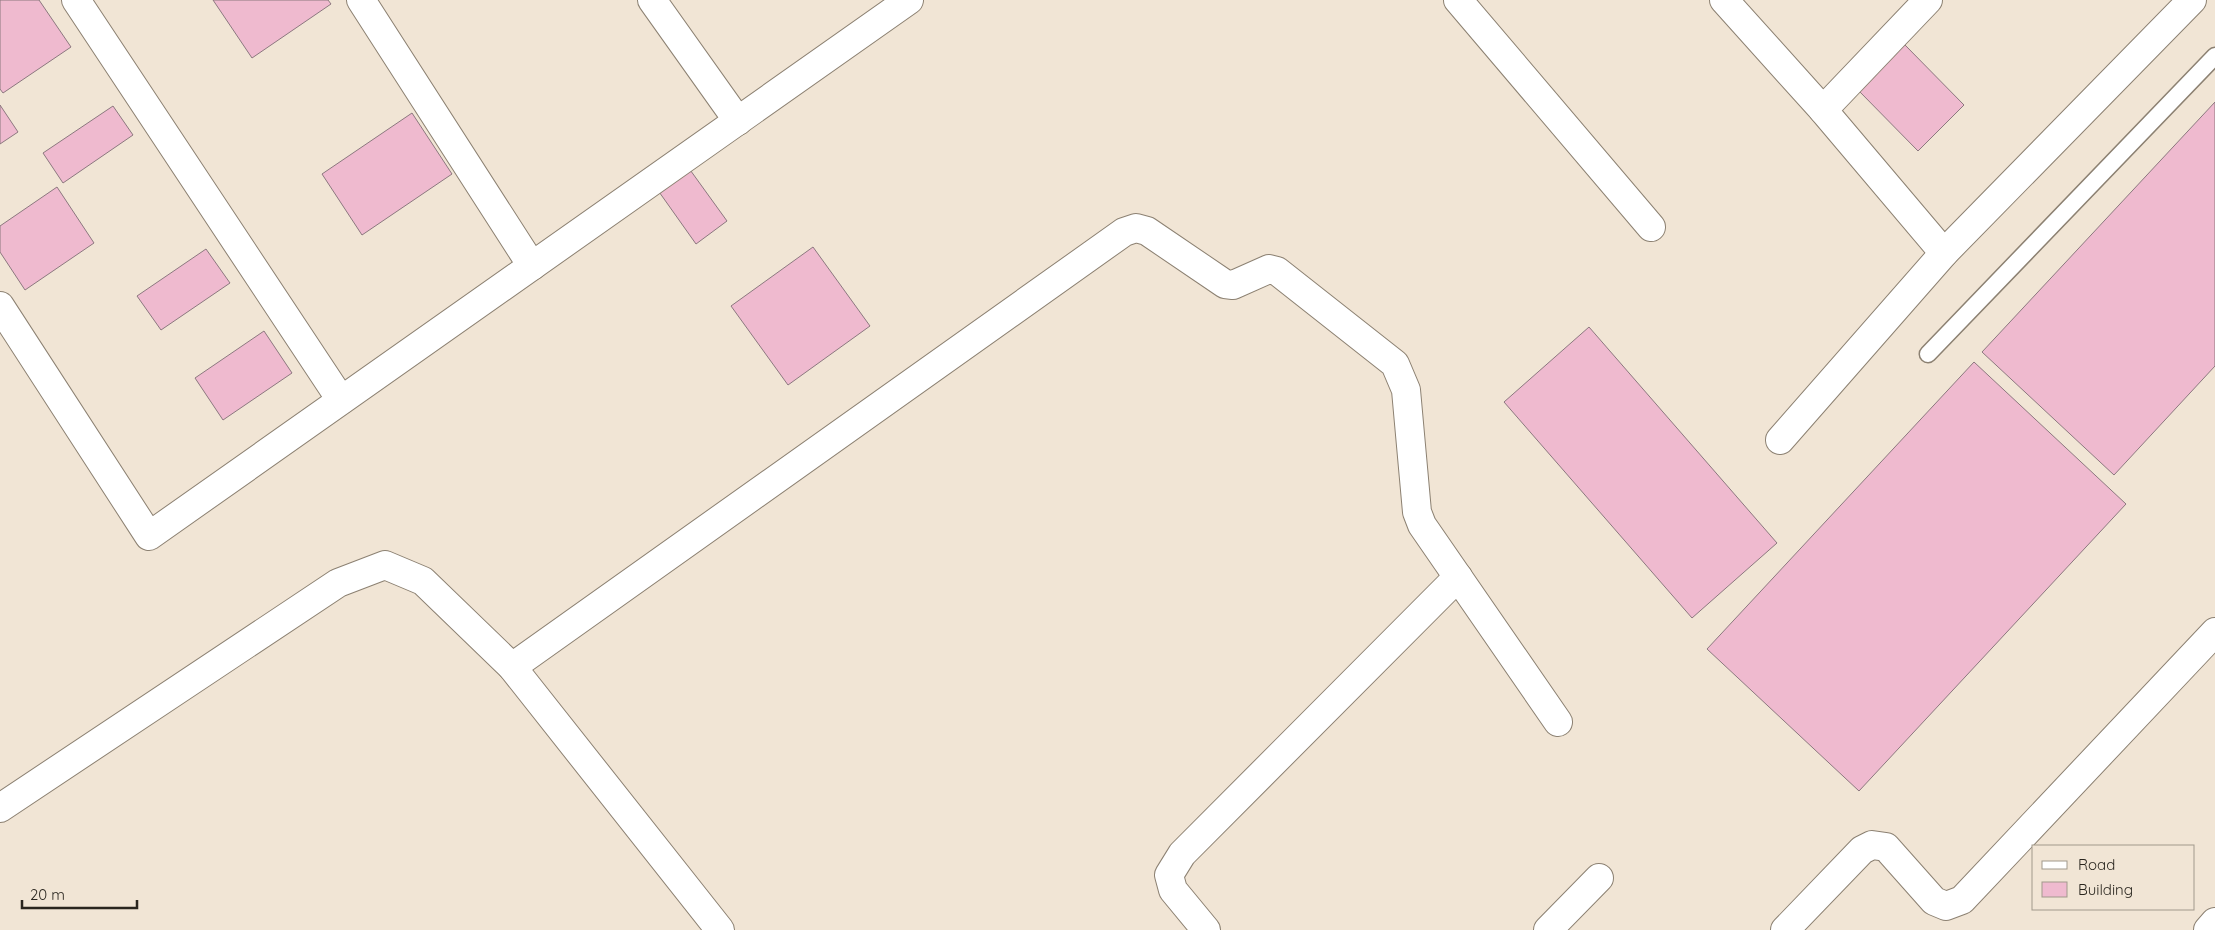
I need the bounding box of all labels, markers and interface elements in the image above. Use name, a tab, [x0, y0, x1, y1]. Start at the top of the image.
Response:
legend	[2032, 845, 2195, 910]
text: Road	[2078, 855, 2115, 874]
scale bar	[22, 878, 138, 910]
text: Building	[2078, 880, 2133, 899]
text: 20 m	[30, 885, 65, 904]

